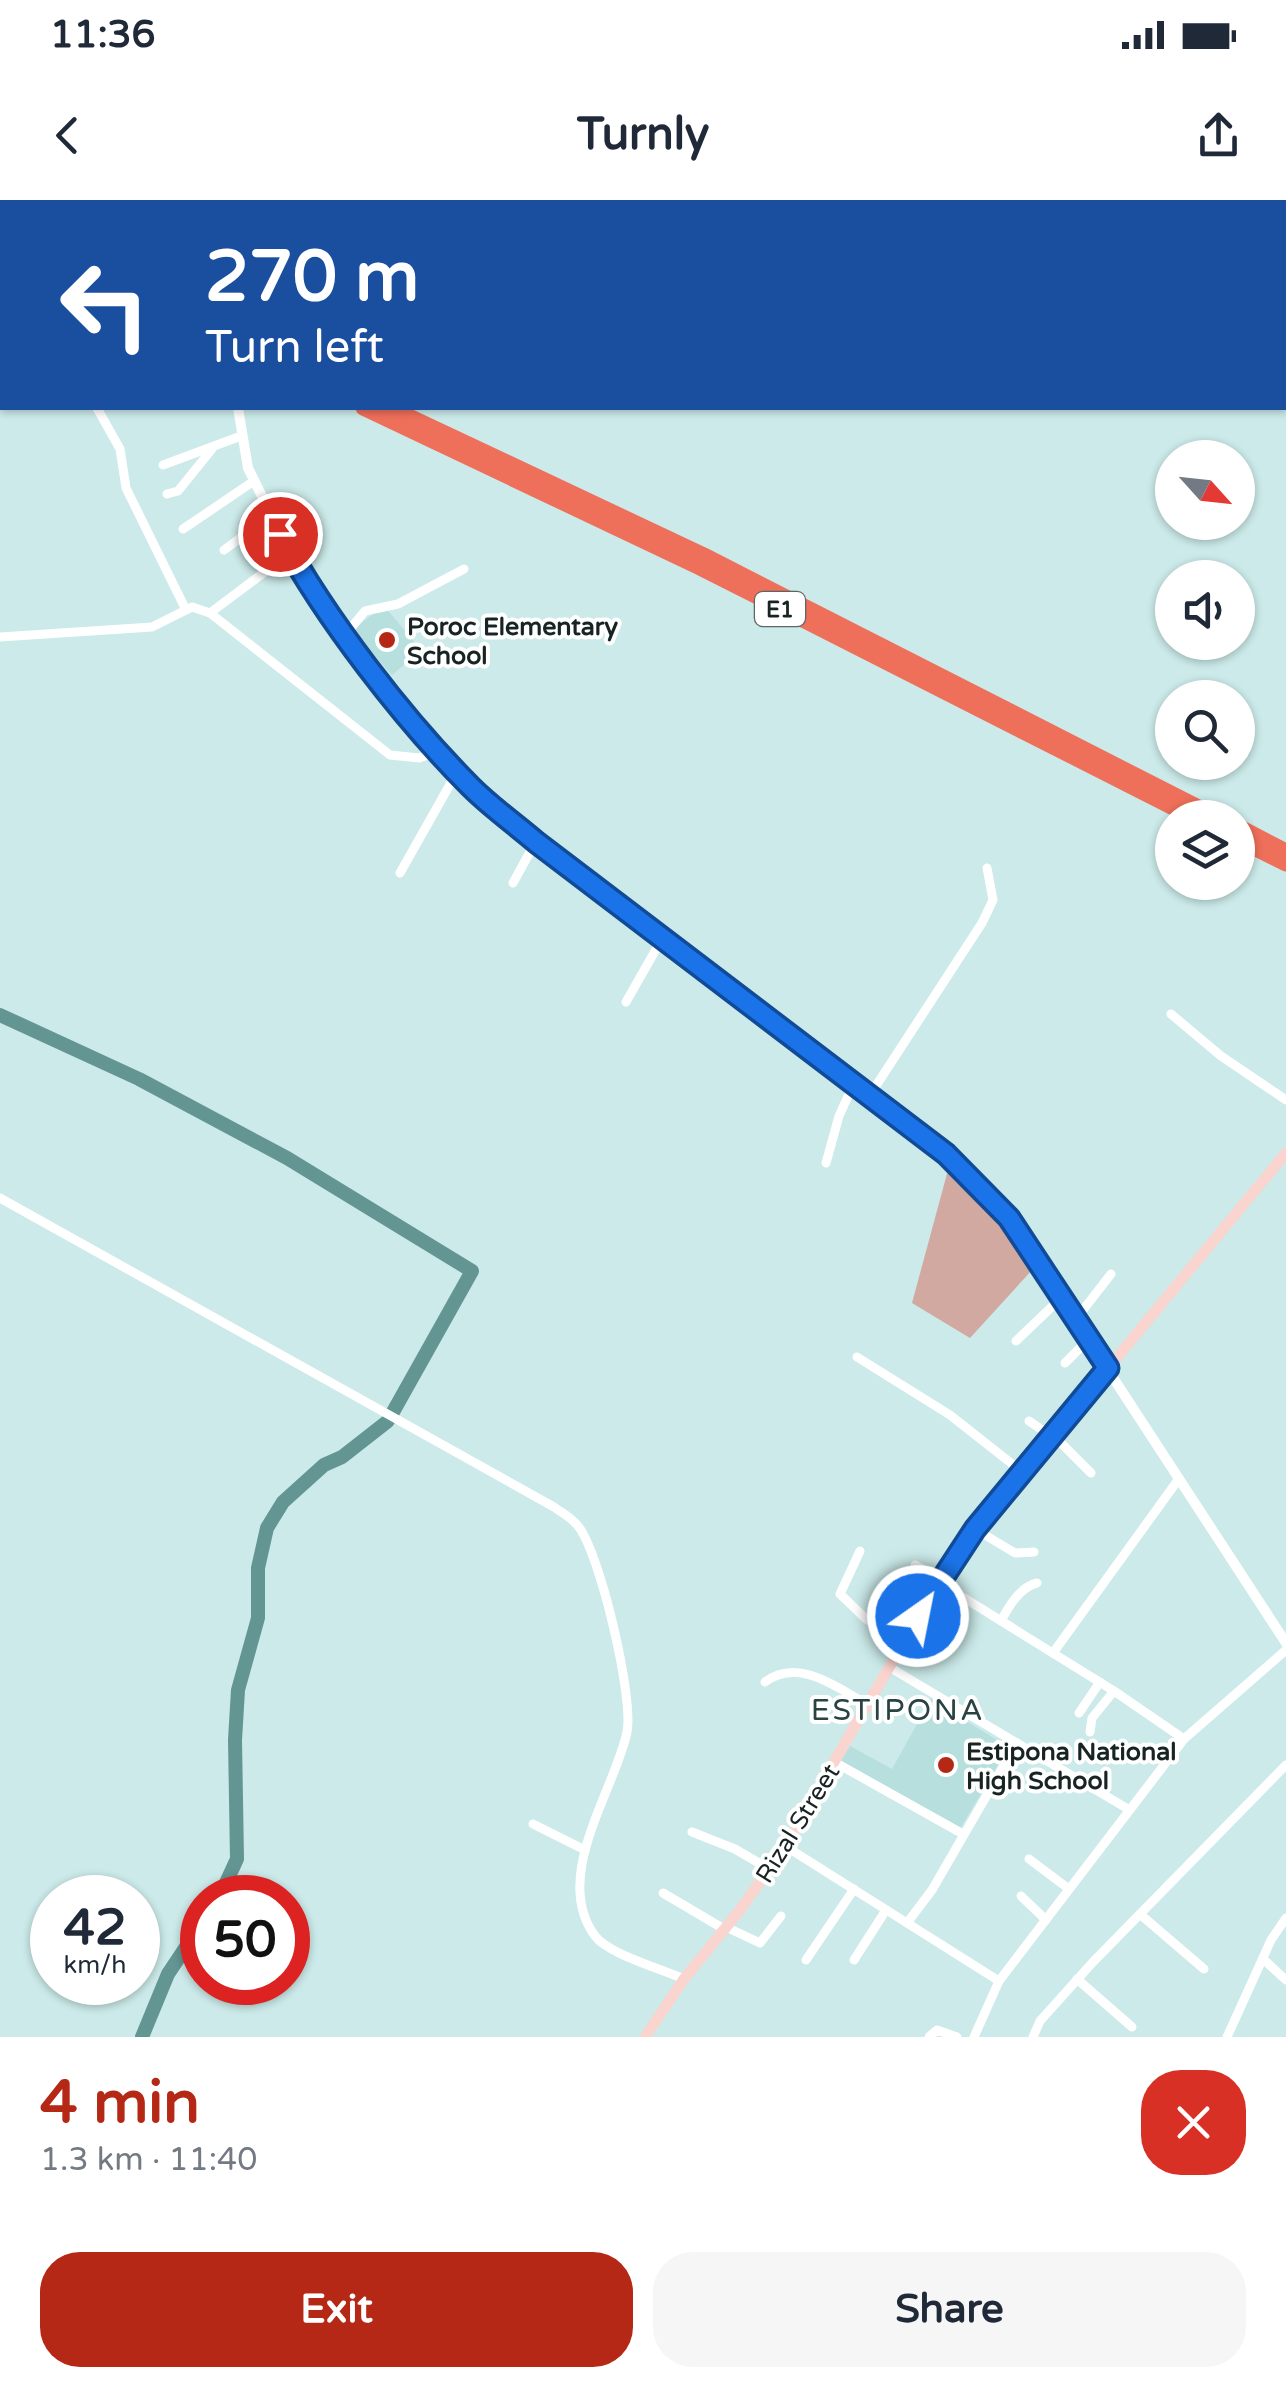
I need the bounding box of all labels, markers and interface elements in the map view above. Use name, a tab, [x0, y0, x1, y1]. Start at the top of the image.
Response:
text: 11:36	[50, 12, 155, 58]
icon: back	[40, 108, 95, 163]
text: Turnly	[577, 108, 709, 162]
icon: share	[1191, 108, 1246, 163]
text: 270 m	[205, 236, 419, 320]
icon: left	[40, 240, 170, 370]
text: Turn left	[205, 321, 384, 375]
north arrow	[1155, 440, 1255, 540]
map controls	[1155, 440, 1255, 900]
pin	[238, 492, 323, 577]
icon: arrive	[253, 507, 308, 562]
button: sound	[1155, 560, 1255, 660]
road number: E1	[755, 592, 805, 626]
place label: Poroc Elementary School	[407, 612, 618, 671]
marker: Poroc Elementary School	[376, 629, 398, 651]
button: search	[1155, 680, 1255, 780]
button: layers	[1155, 800, 1255, 900]
position arrow	[866, 1564, 970, 1668]
district label: ESTIPONA	[811, 1692, 985, 1729]
place label: Estipona National High School	[966, 1737, 1177, 1796]
marker: Estipona National High School	[935, 1754, 957, 1776]
street label: Rizal Street	[749, 1758, 846, 1889]
speed limit sign: 50	[180, 1875, 310, 2005]
text: 42	[64, 1898, 126, 1958]
text: km/h	[64, 1950, 126, 1980]
text: 4 min	[40, 2067, 200, 2139]
button: close	[1141, 2070, 1246, 2175]
text: 1.3 km · 11:40	[40, 2141, 257, 2179]
button: Exit	[40, 2252, 633, 2367]
button: Share	[653, 2252, 1246, 2367]

